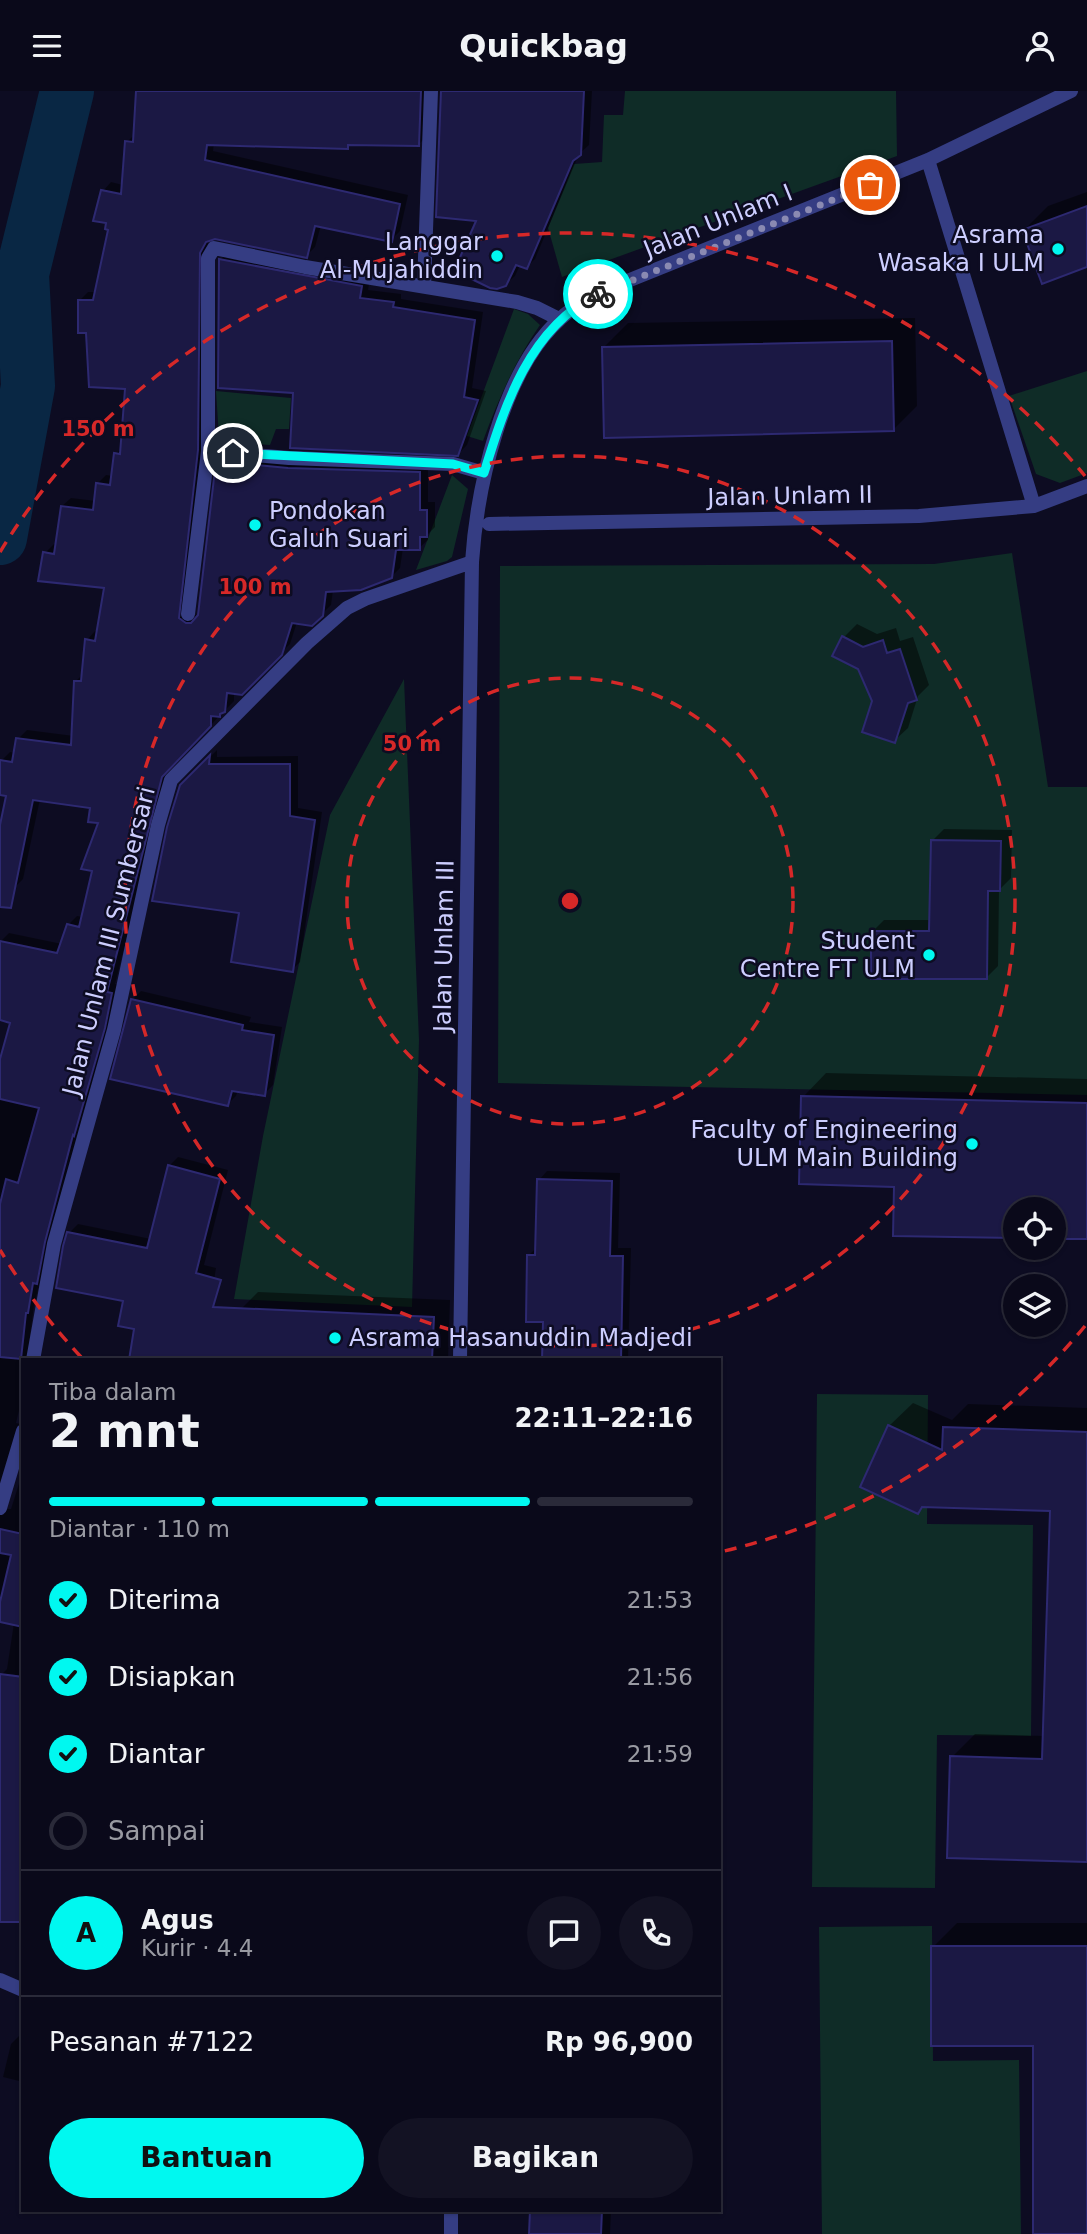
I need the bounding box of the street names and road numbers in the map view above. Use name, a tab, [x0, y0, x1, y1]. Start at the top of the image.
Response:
street label: Jalan Unlam I	[638, 178, 797, 264]
street label: Jalan Unlam II	[705, 481, 873, 511]
street label: Jalan Unlam III Sumbersari	[57, 784, 161, 1100]
street label: Jalan Unlam III	[428, 860, 460, 1034]

